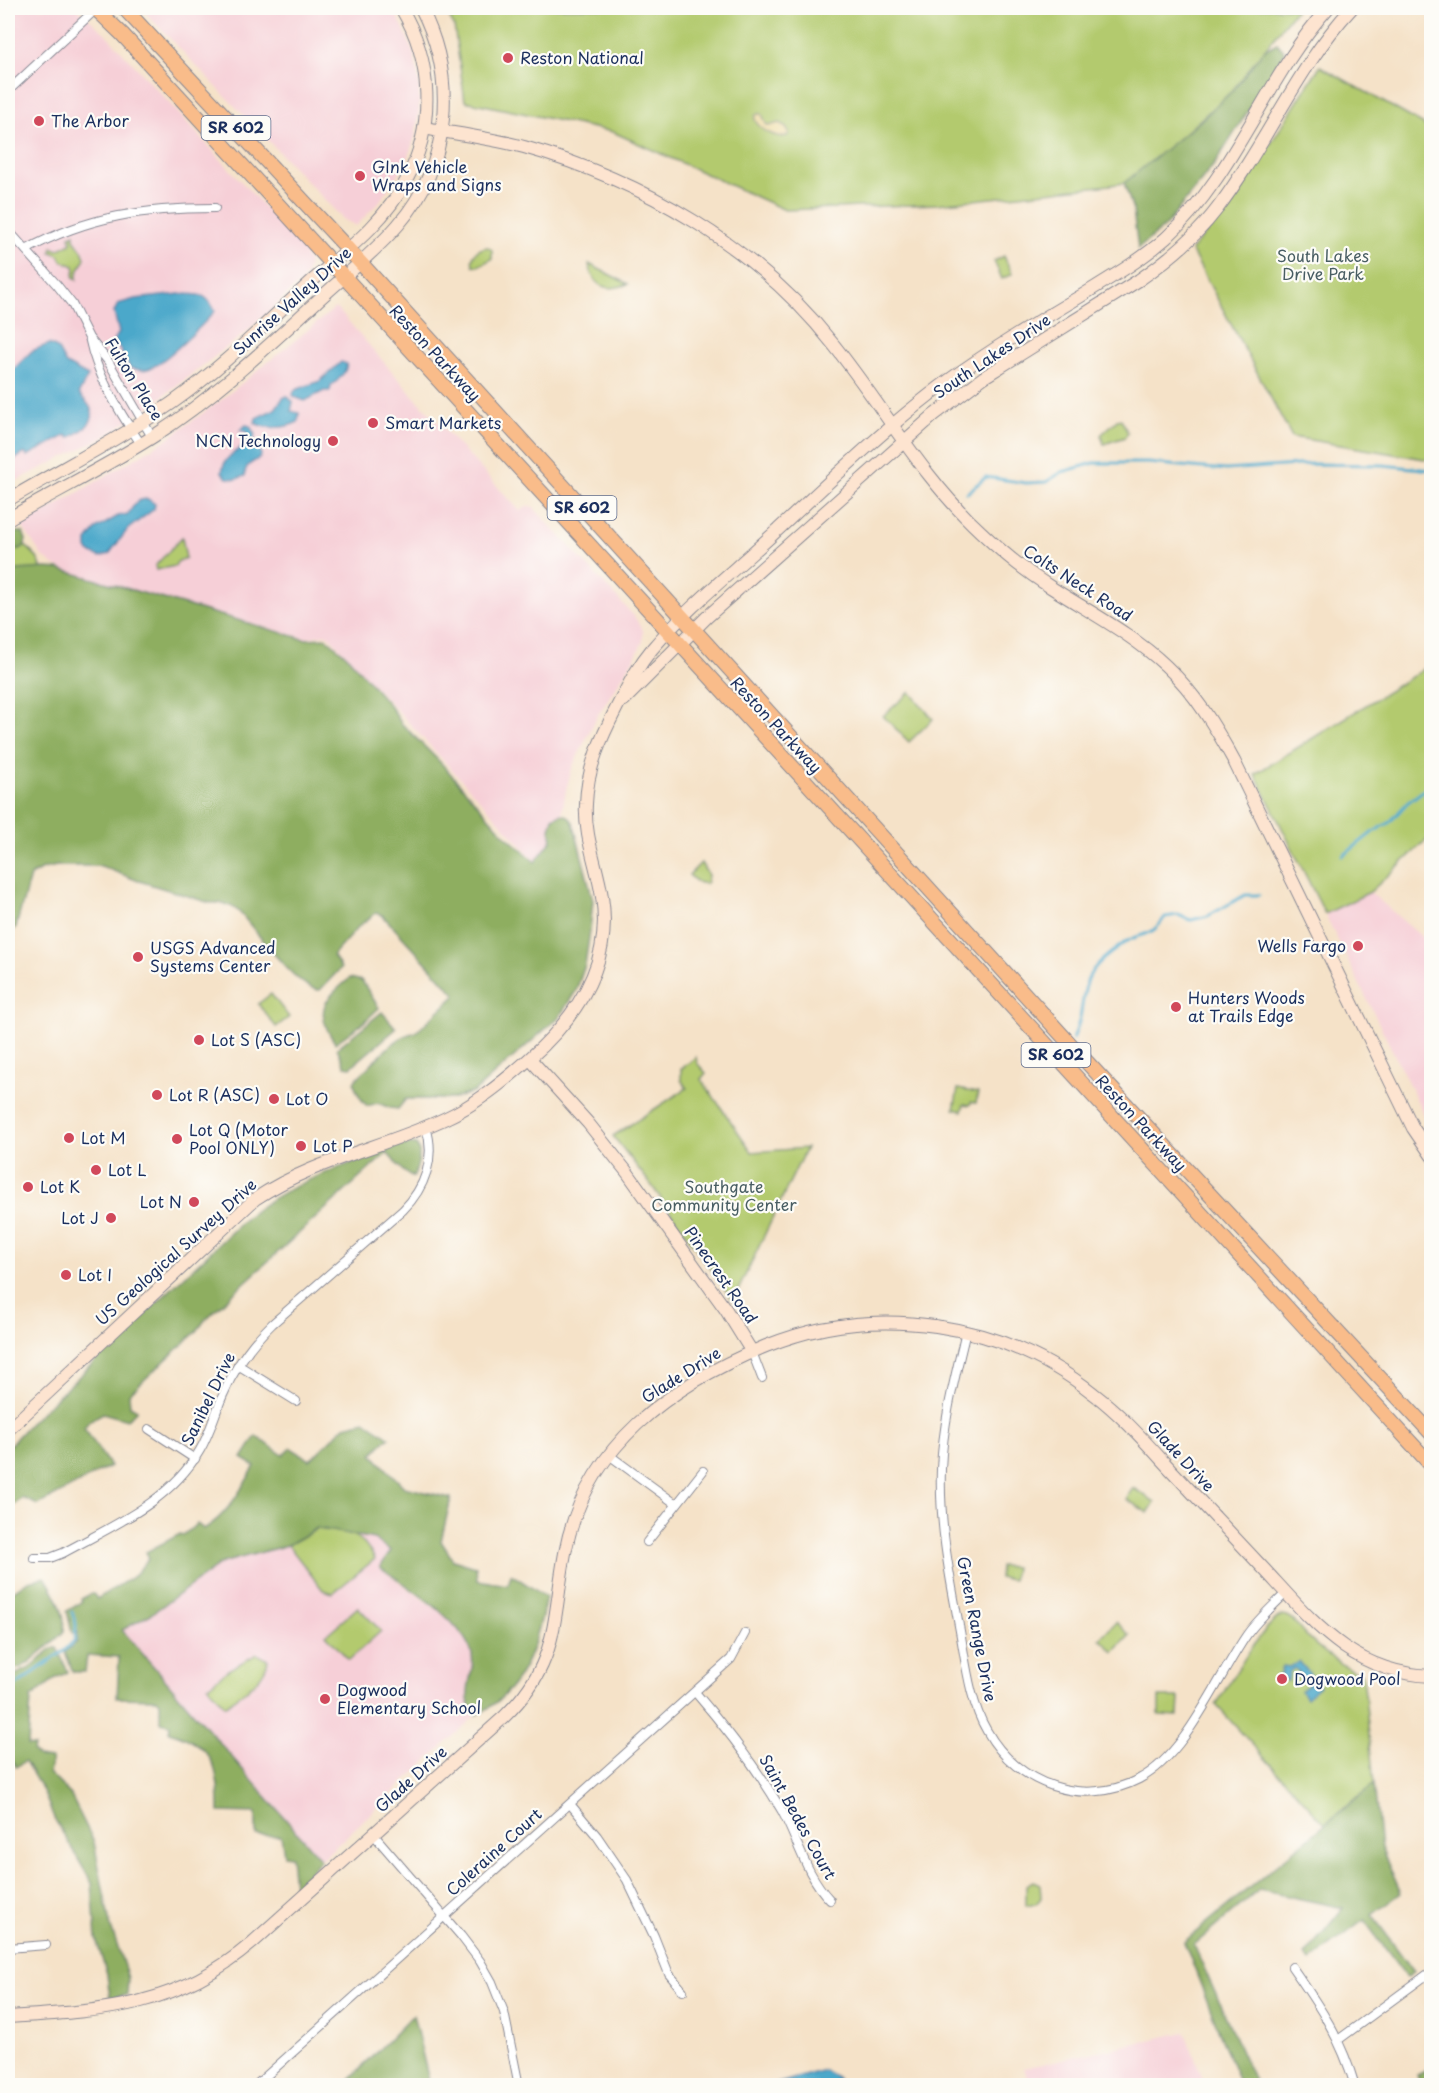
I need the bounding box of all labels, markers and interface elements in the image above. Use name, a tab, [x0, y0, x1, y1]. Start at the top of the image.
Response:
place label: Reston National	[520, 45, 644, 69]
marker: Reston National	[501, 51, 515, 65]
place label: The Arbor	[51, 108, 129, 132]
marker: The Arbor	[32, 114, 46, 128]
road number: SR 602	[202, 116, 270, 140]
place label: GInk Vehicle Wraps and Signs	[372, 154, 502, 196]
marker: GInk Vehicle Wraps and Signs	[353, 169, 367, 183]
street label: Sunrise Valley Drive	[227, 240, 356, 360]
park label: South Lakes Drive Park	[1277, 243, 1369, 285]
street label: Reston Parkway	[384, 299, 487, 406]
street label: South Lakes Drive	[928, 307, 1055, 403]
street label: Fulton Place	[100, 332, 170, 425]
place label: Smart Markets	[385, 410, 501, 434]
marker: Smart Markets	[366, 416, 380, 430]
place label: NCN Technology	[195, 428, 321, 452]
marker: NCN Technology	[326, 434, 340, 448]
road number: SR 602	[548, 496, 616, 520]
street label: Colts Neck Road	[1019, 538, 1138, 627]
street label: Reston Parkway	[725, 671, 828, 778]
place label: Wells Fargo	[1257, 933, 1346, 957]
place label: USGS Advanced Systems Center	[150, 935, 275, 977]
marker: Wells Fargo	[1351, 939, 1365, 953]
marker: USGS Advanced Systems Center	[131, 950, 145, 964]
place label: Hunters Woods at Trails Edge	[1188, 985, 1305, 1027]
marker: Hunters Woods at Trails Edge	[1169, 1000, 1183, 1014]
place label: Lot S (ASC)	[211, 1027, 301, 1051]
marker: Lot S (ASC)	[192, 1033, 206, 1047]
road number: SR 602	[1022, 1043, 1090, 1067]
street label: Reston Parkway	[1090, 1069, 1193, 1176]
place label: Lot R (ASC)	[169, 1082, 260, 1106]
place label: Lot O	[286, 1086, 328, 1110]
marker: Lot R (ASC)	[150, 1088, 164, 1102]
marker: Lot O	[267, 1092, 281, 1106]
place label: Lot Q (Motor Pool ONLY)	[189, 1117, 288, 1159]
place label: Lot M	[81, 1125, 126, 1149]
marker: Lot M	[62, 1131, 76, 1145]
marker: Lot Q (Motor Pool ONLY)	[170, 1132, 184, 1146]
place label: Lot P	[313, 1133, 353, 1157]
marker: Lot P	[294, 1139, 308, 1153]
place label: Lot L	[108, 1157, 147, 1181]
marker: Lot L	[89, 1163, 103, 1177]
street label: US Geological Survey Drive	[89, 1172, 261, 1330]
place label: Lot K	[40, 1174, 80, 1198]
park label: Southgate Community Center	[651, 1174, 797, 1216]
marker: Lot K	[21, 1180, 35, 1194]
place label: Lot N	[140, 1189, 182, 1213]
marker: Lot N	[187, 1195, 201, 1209]
place label: Lot J	[61, 1205, 99, 1229]
marker: Lot J	[104, 1211, 118, 1225]
street label: Pinecrest Road	[679, 1221, 764, 1328]
place label: Lot I	[78, 1262, 112, 1286]
marker: Lot I	[59, 1268, 73, 1282]
street label: Glade Drive	[636, 1340, 725, 1408]
street label: Sanibel Drive	[174, 1348, 240, 1449]
street label: Glade Drive	[1142, 1414, 1221, 1496]
street label: Green Range Drive	[952, 1554, 1004, 1704]
place label: Dogwood Pool	[1294, 1666, 1401, 1690]
marker: Dogwood Pool	[1275, 1672, 1289, 1686]
place label: Dogwood Elementary School	[337, 1677, 481, 1719]
marker: Dogwood Elementary School	[318, 1692, 332, 1706]
street label: Glade Drive	[369, 1739, 452, 1817]
street label: Saint Bedes Court	[754, 1750, 843, 1884]
street label: Coleraine Court	[440, 1801, 547, 1901]

